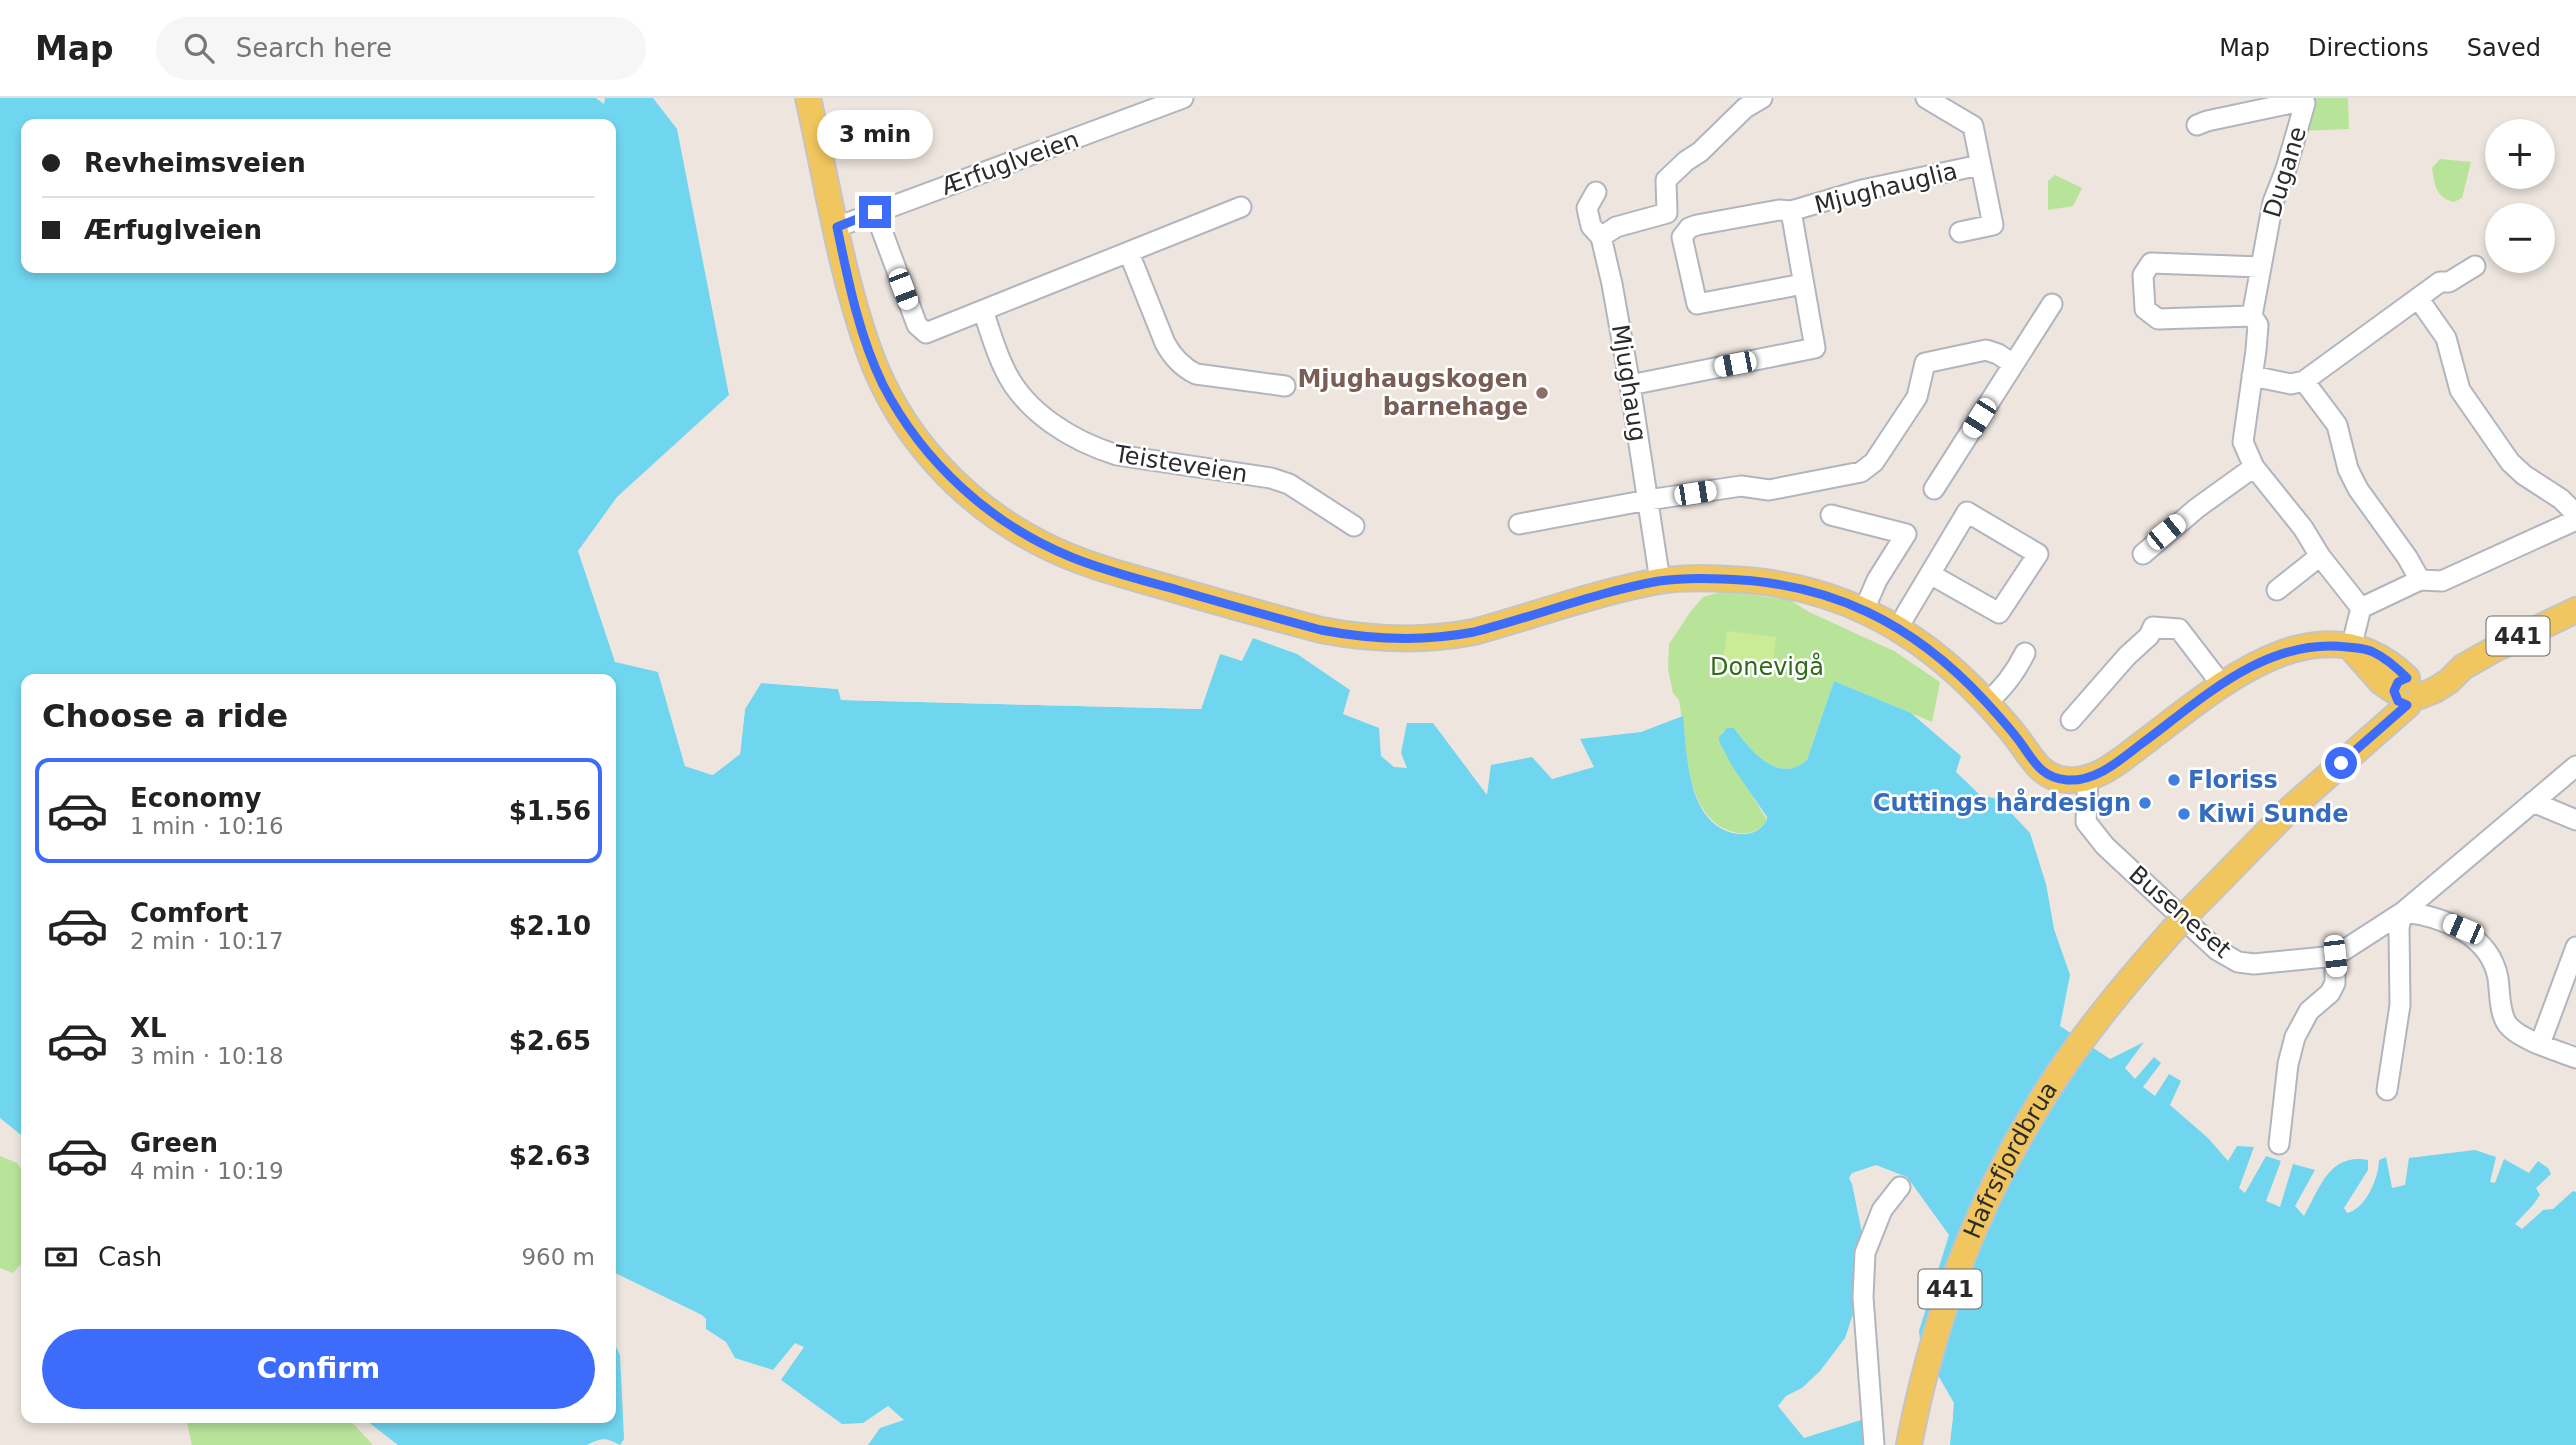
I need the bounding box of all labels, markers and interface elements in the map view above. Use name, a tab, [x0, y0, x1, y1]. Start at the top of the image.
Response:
search box	[156, 17, 646, 80]
text: Map	[35, 29, 114, 68]
icon: search	[180, 29, 218, 67]
text: Search here	[236, 33, 392, 63]
text: Map	[2219, 34, 2270, 62]
text: Directions	[2308, 34, 2429, 62]
text: Saved	[2467, 34, 2541, 62]
callout: 3 min	[817, 110, 933, 159]
map controls	[2485, 119, 2555, 273]
button: +	[2485, 119, 2555, 189]
text: 3 min	[839, 121, 911, 147]
street label: Dugane	[2258, 123, 2312, 221]
street label: Ærfuglveien	[937, 125, 1083, 201]
text: Revheimsveien	[84, 148, 306, 178]
street label: Mjughauglia	[1812, 157, 1960, 219]
route end	[859, 196, 891, 228]
button: −	[2485, 203, 2555, 273]
text: Ærfuglveien	[84, 215, 262, 245]
car	[886, 266, 921, 312]
street label: Mjughaug	[1606, 322, 1652, 444]
car	[1713, 350, 1758, 378]
place label: Mjughaugskogen barnehage	[1297, 365, 1528, 421]
marker: Mjughaugskogen barnehage	[1534, 385, 1550, 401]
car	[1959, 395, 2000, 441]
street label: Teisteveien	[1111, 440, 1250, 488]
car	[1673, 479, 1718, 507]
car	[2144, 511, 2189, 553]
road number: 441	[2486, 616, 2550, 656]
park label: Donevigå	[1710, 652, 1824, 681]
text: Choose a ride	[42, 697, 288, 735]
route start	[2325, 747, 2357, 779]
place label: Floriss	[2188, 766, 2278, 794]
marker: Floriss	[2166, 772, 2182, 788]
icon: car	[46, 779, 109, 842]
text: Economy	[130, 783, 261, 813]
place label: Cuttings hårdesign	[1873, 788, 2131, 817]
marker: Cuttings hårdesign	[2137, 795, 2153, 811]
text: $1.56	[509, 796, 591, 826]
place label: Kiwi Sunde	[2198, 800, 2349, 828]
marker: Kiwi Sunde	[2176, 806, 2192, 822]
text: 1 min · 10:16	[130, 813, 284, 839]
street label: Buseneset	[2123, 860, 2237, 964]
icon: car	[46, 894, 109, 957]
text: Comfort	[130, 898, 248, 928]
text: $2.10	[509, 911, 591, 941]
car	[2440, 911, 2487, 947]
text: 2 min · 10:17	[130, 928, 284, 954]
car	[2323, 934, 2348, 978]
icon: car	[46, 1009, 109, 1072]
text: XL	[130, 1013, 167, 1043]
text: $2.65	[509, 1026, 591, 1056]
text: 3 min · 10:18	[130, 1043, 284, 1069]
street label: Hafrsfjordbrua	[1958, 1076, 2063, 1242]
icon: car	[46, 1124, 109, 1187]
text: Green	[130, 1128, 218, 1158]
text: $2.63	[509, 1141, 591, 1171]
text: 4 min · 10:19	[130, 1158, 284, 1184]
icon: cash	[42, 1238, 80, 1276]
text: Cash	[98, 1242, 162, 1272]
text: 960 m	[521, 1244, 595, 1270]
road number: 441	[1918, 1270, 1982, 1308]
button: Confirm	[42, 1329, 595, 1409]

